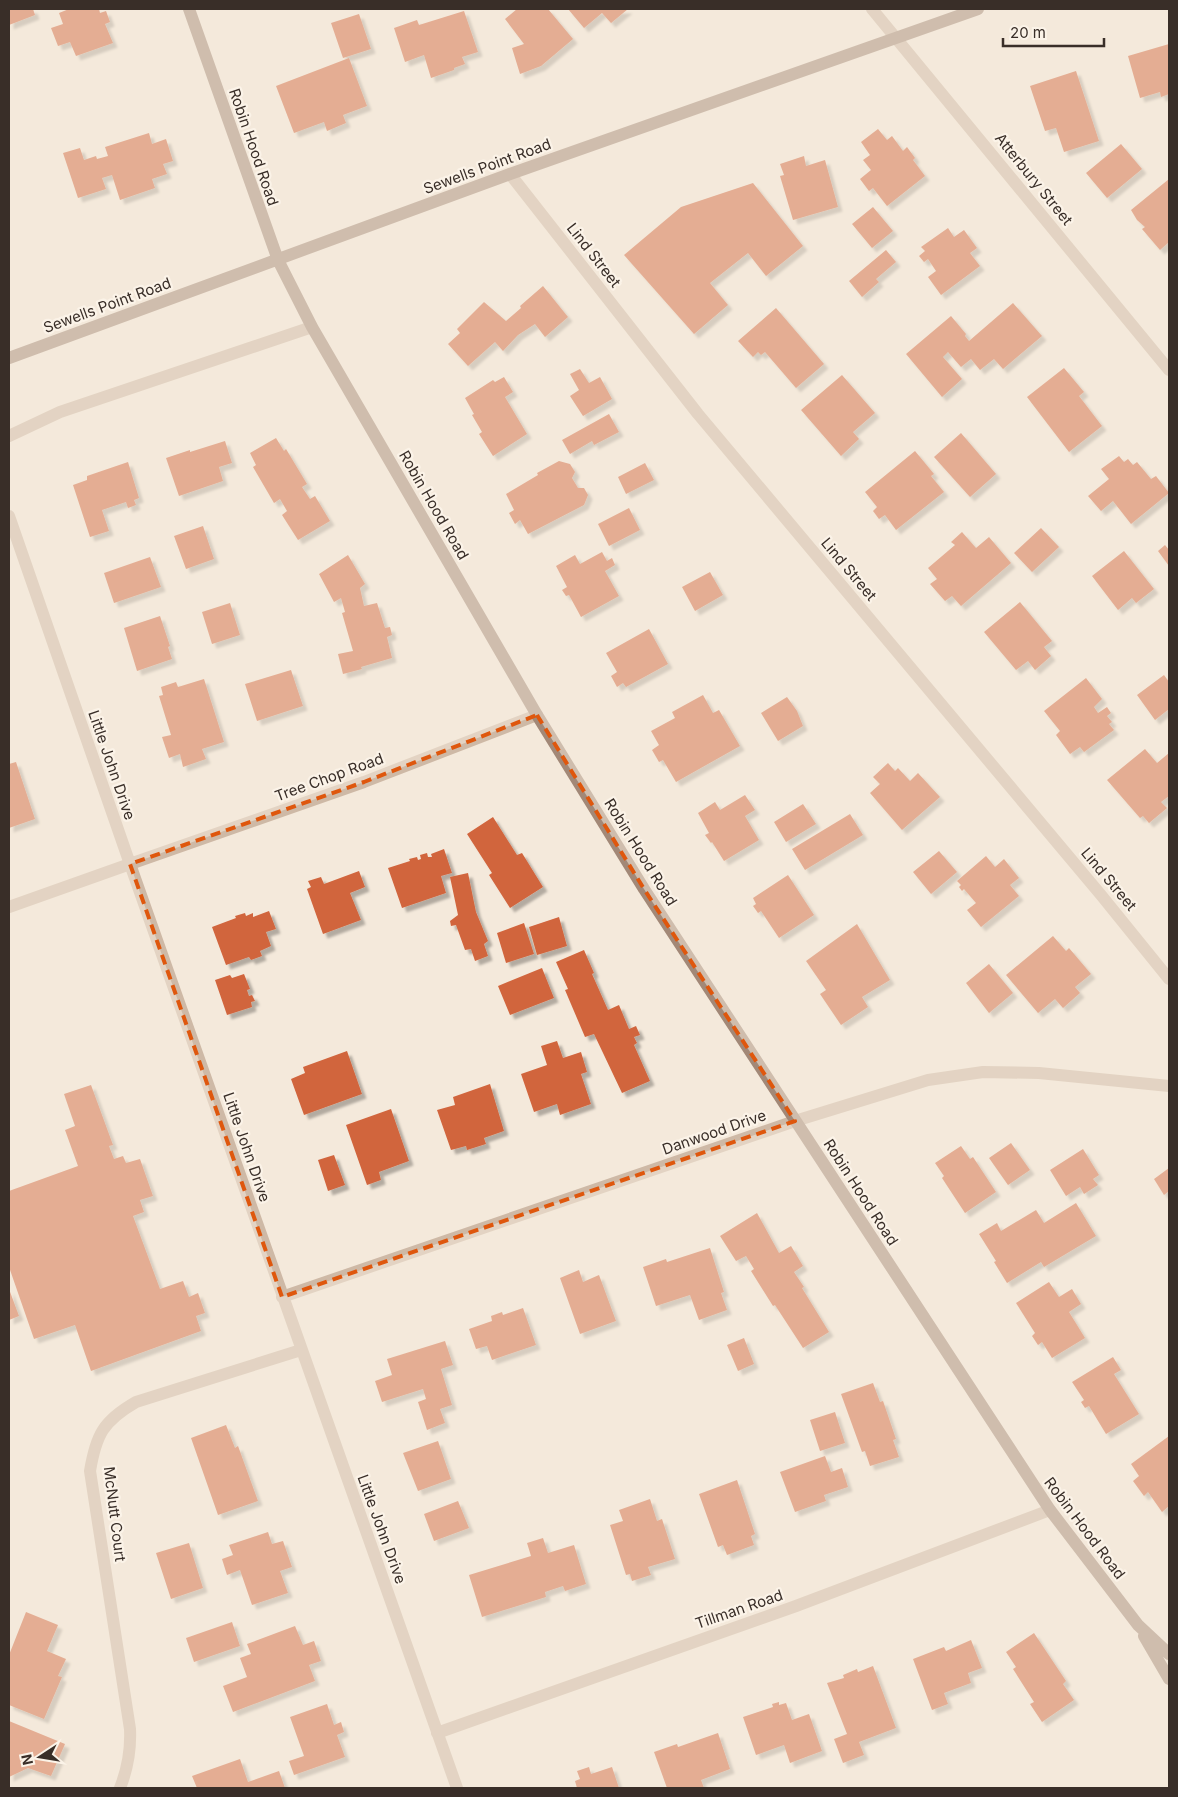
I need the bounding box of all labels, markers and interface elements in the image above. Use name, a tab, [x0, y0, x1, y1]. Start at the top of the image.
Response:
scale bar	[1003, 15, 1104, 47]
text: 20 m	[1010, 23, 1046, 42]
street label: Robin Hood Road	[225, 86, 283, 208]
street label: Atterbury Street	[991, 129, 1077, 229]
street label: Sewells Point Road	[421, 134, 553, 198]
street label: Lind Street	[563, 219, 625, 291]
street label: Sewells Point Road	[41, 273, 173, 337]
street label: Robin Hood Road	[395, 447, 473, 563]
street label: Lind Street	[817, 534, 881, 605]
street label: Little John Drive	[84, 708, 140, 822]
street label: Tree Chop Road	[272, 749, 386, 805]
street label: Robin Hood Road	[600, 795, 682, 909]
street label: Lind Street	[1077, 844, 1141, 915]
street label: Little John Drive	[219, 1090, 275, 1204]
street label: Danwood Drive	[660, 1105, 768, 1159]
street label: Robin Hood Road	[820, 1135, 902, 1249]
street label: McNutt Court	[100, 1465, 130, 1563]
street label: Little John Drive	[353, 1472, 411, 1586]
street label: Robin Hood Road	[1040, 1473, 1130, 1583]
street label: Tillman Road	[693, 1585, 785, 1633]
north arrow	[15, 1732, 65, 1782]
text: N	[17, 1753, 36, 1767]

